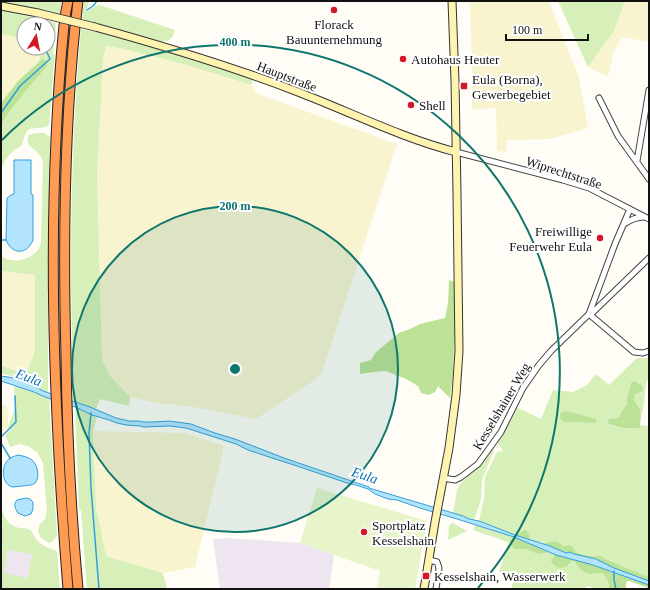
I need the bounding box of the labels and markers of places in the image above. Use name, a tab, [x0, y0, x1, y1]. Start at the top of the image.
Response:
marker: Florack Bauunternehmung	[329, 5, 339, 15]
place label: Florack Bauunternehmung	[286, 17, 383, 47]
place label: Autohaus Heuter	[411, 52, 500, 67]
marker: Autohaus Heuter	[398, 54, 408, 64]
place label: Eula (Borna), Gewerbegebiet	[472, 72, 551, 102]
marker: Eula (Borna), Gewerbegebiet	[459, 81, 469, 91]
place label: Shell	[419, 98, 446, 113]
marker: Shell	[406, 100, 416, 110]
place label: Freiwillige Feuerwehr Eula	[509, 224, 592, 254]
marker: Freiwillige Feuerwehr Eula	[595, 233, 605, 243]
centre of rings	[228, 362, 242, 376]
place label: Sportplatz Kesselshain	[372, 518, 435, 548]
marker: Sportplatz Kesselshain	[359, 527, 369, 537]
place label: Kesselshain, Wasserwerk	[434, 569, 566, 584]
marker: Kesselshain, Wasserwerk	[421, 571, 431, 581]

